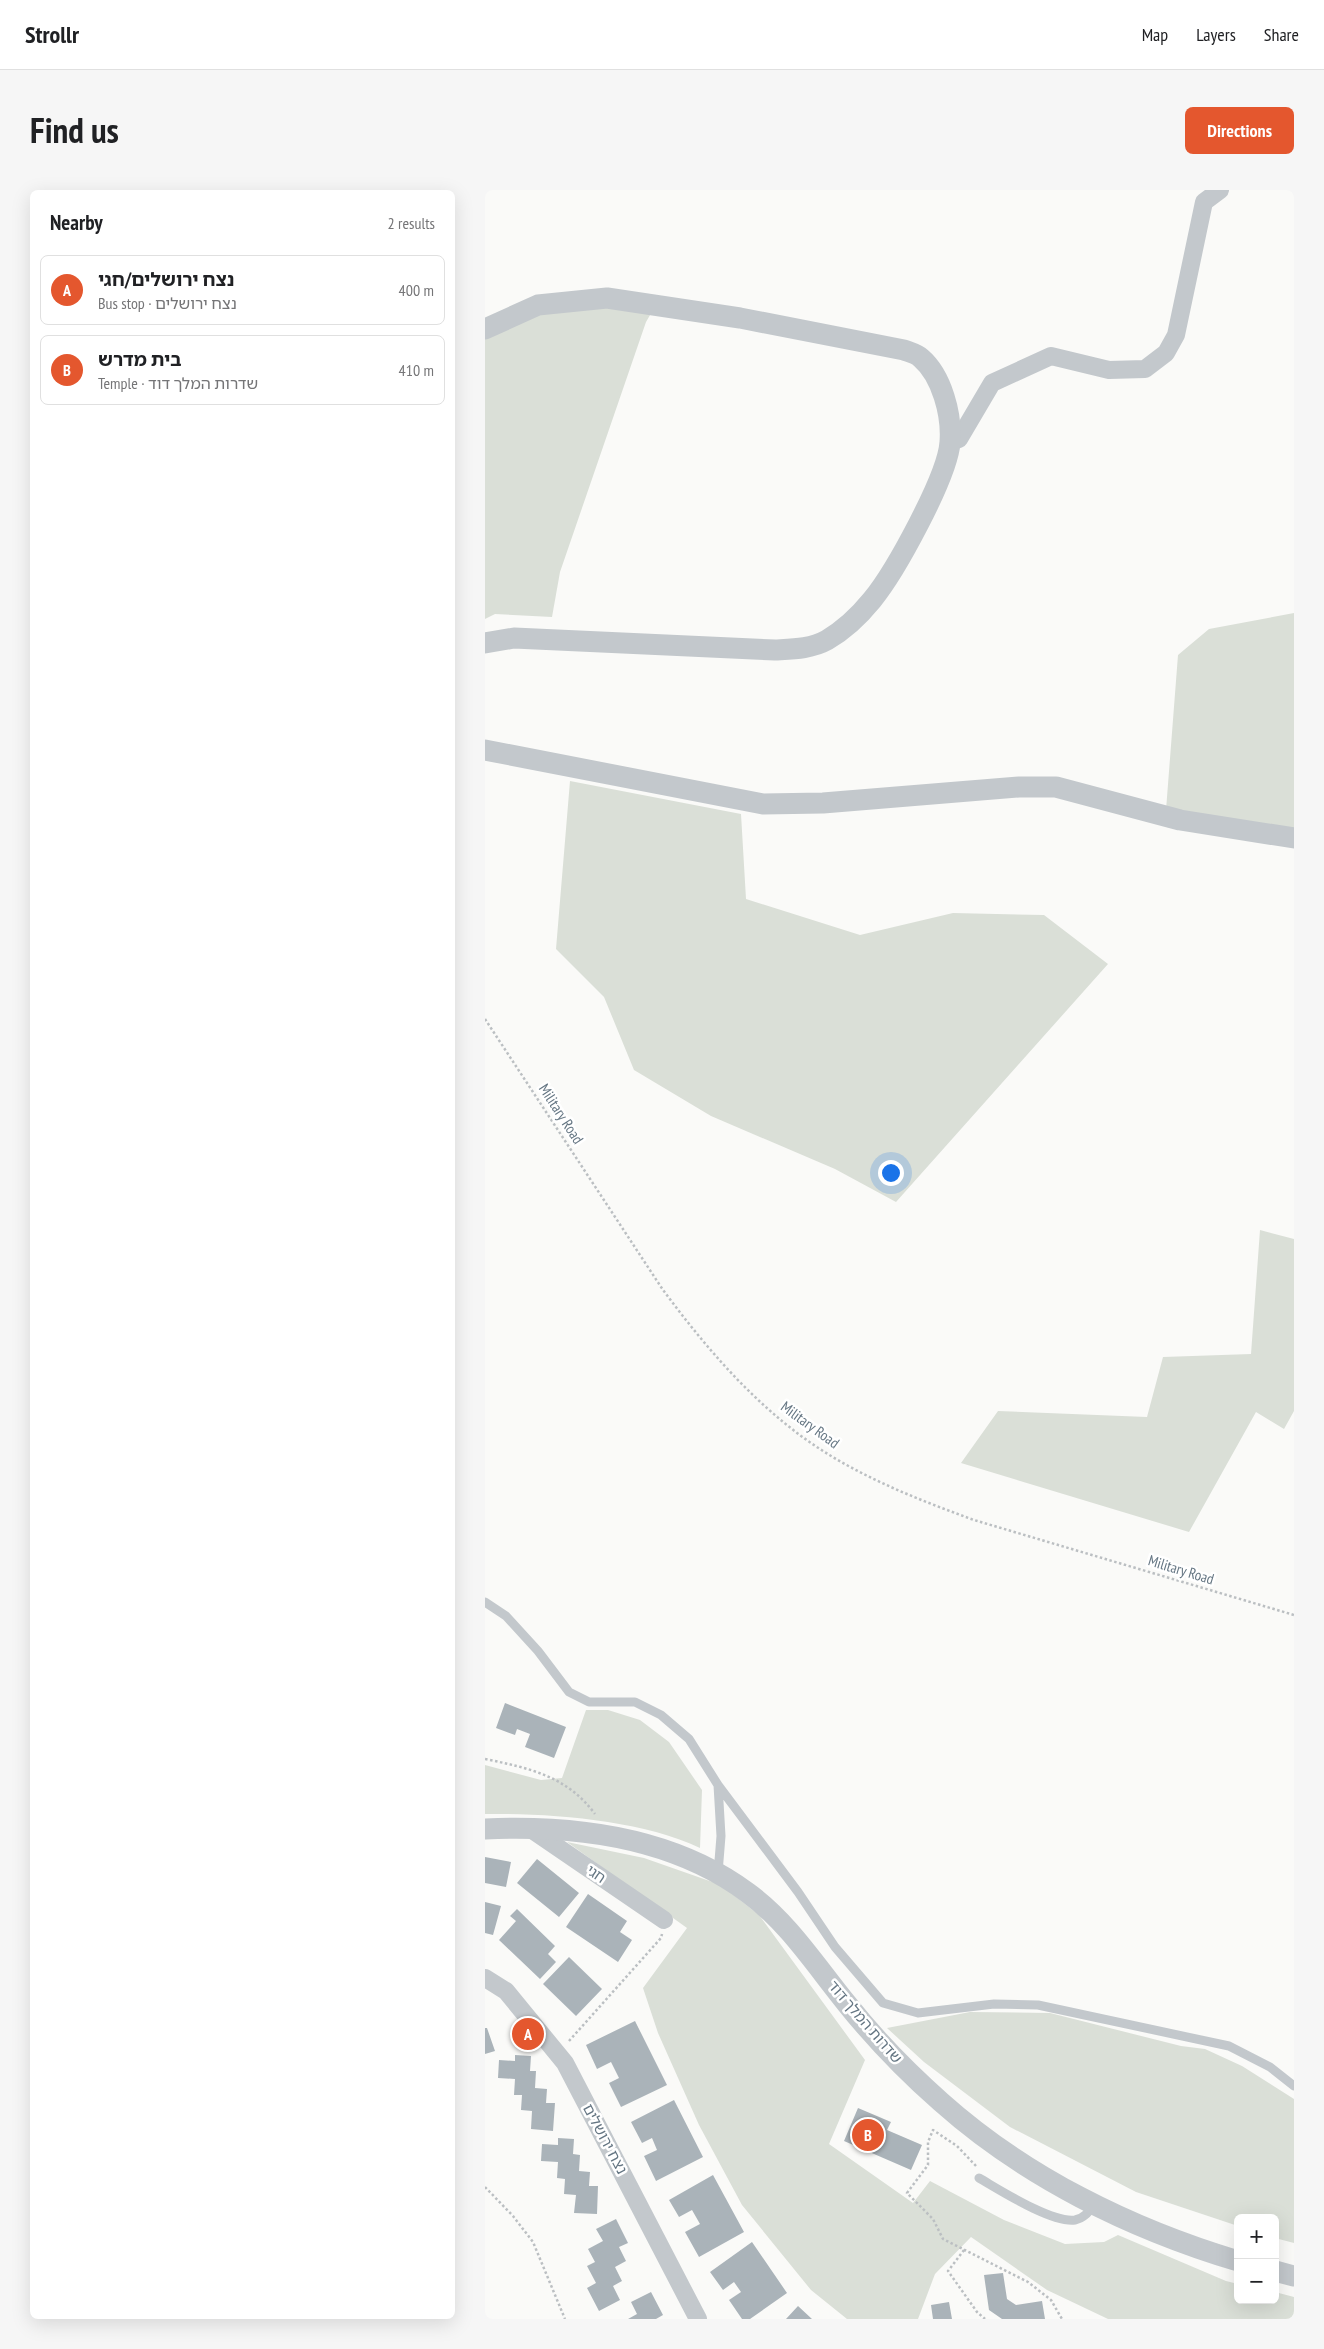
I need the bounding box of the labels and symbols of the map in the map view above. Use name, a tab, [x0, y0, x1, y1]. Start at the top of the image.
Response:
street label: Military Road	[535, 1080, 588, 1147]
your location	[878, 1160, 904, 1186]
street label: Military Road	[777, 1397, 843, 1452]
street label: Military Road	[1146, 1551, 1216, 1589]
street label: חגי	[583, 1860, 610, 1887]
street label: שדרות המלך דוד	[824, 1977, 906, 2067]
pin: A	[512, 2015, 544, 2053]
street label: נצח ירושלים	[579, 2100, 632, 2177]
pin: B	[852, 2116, 884, 2154]

